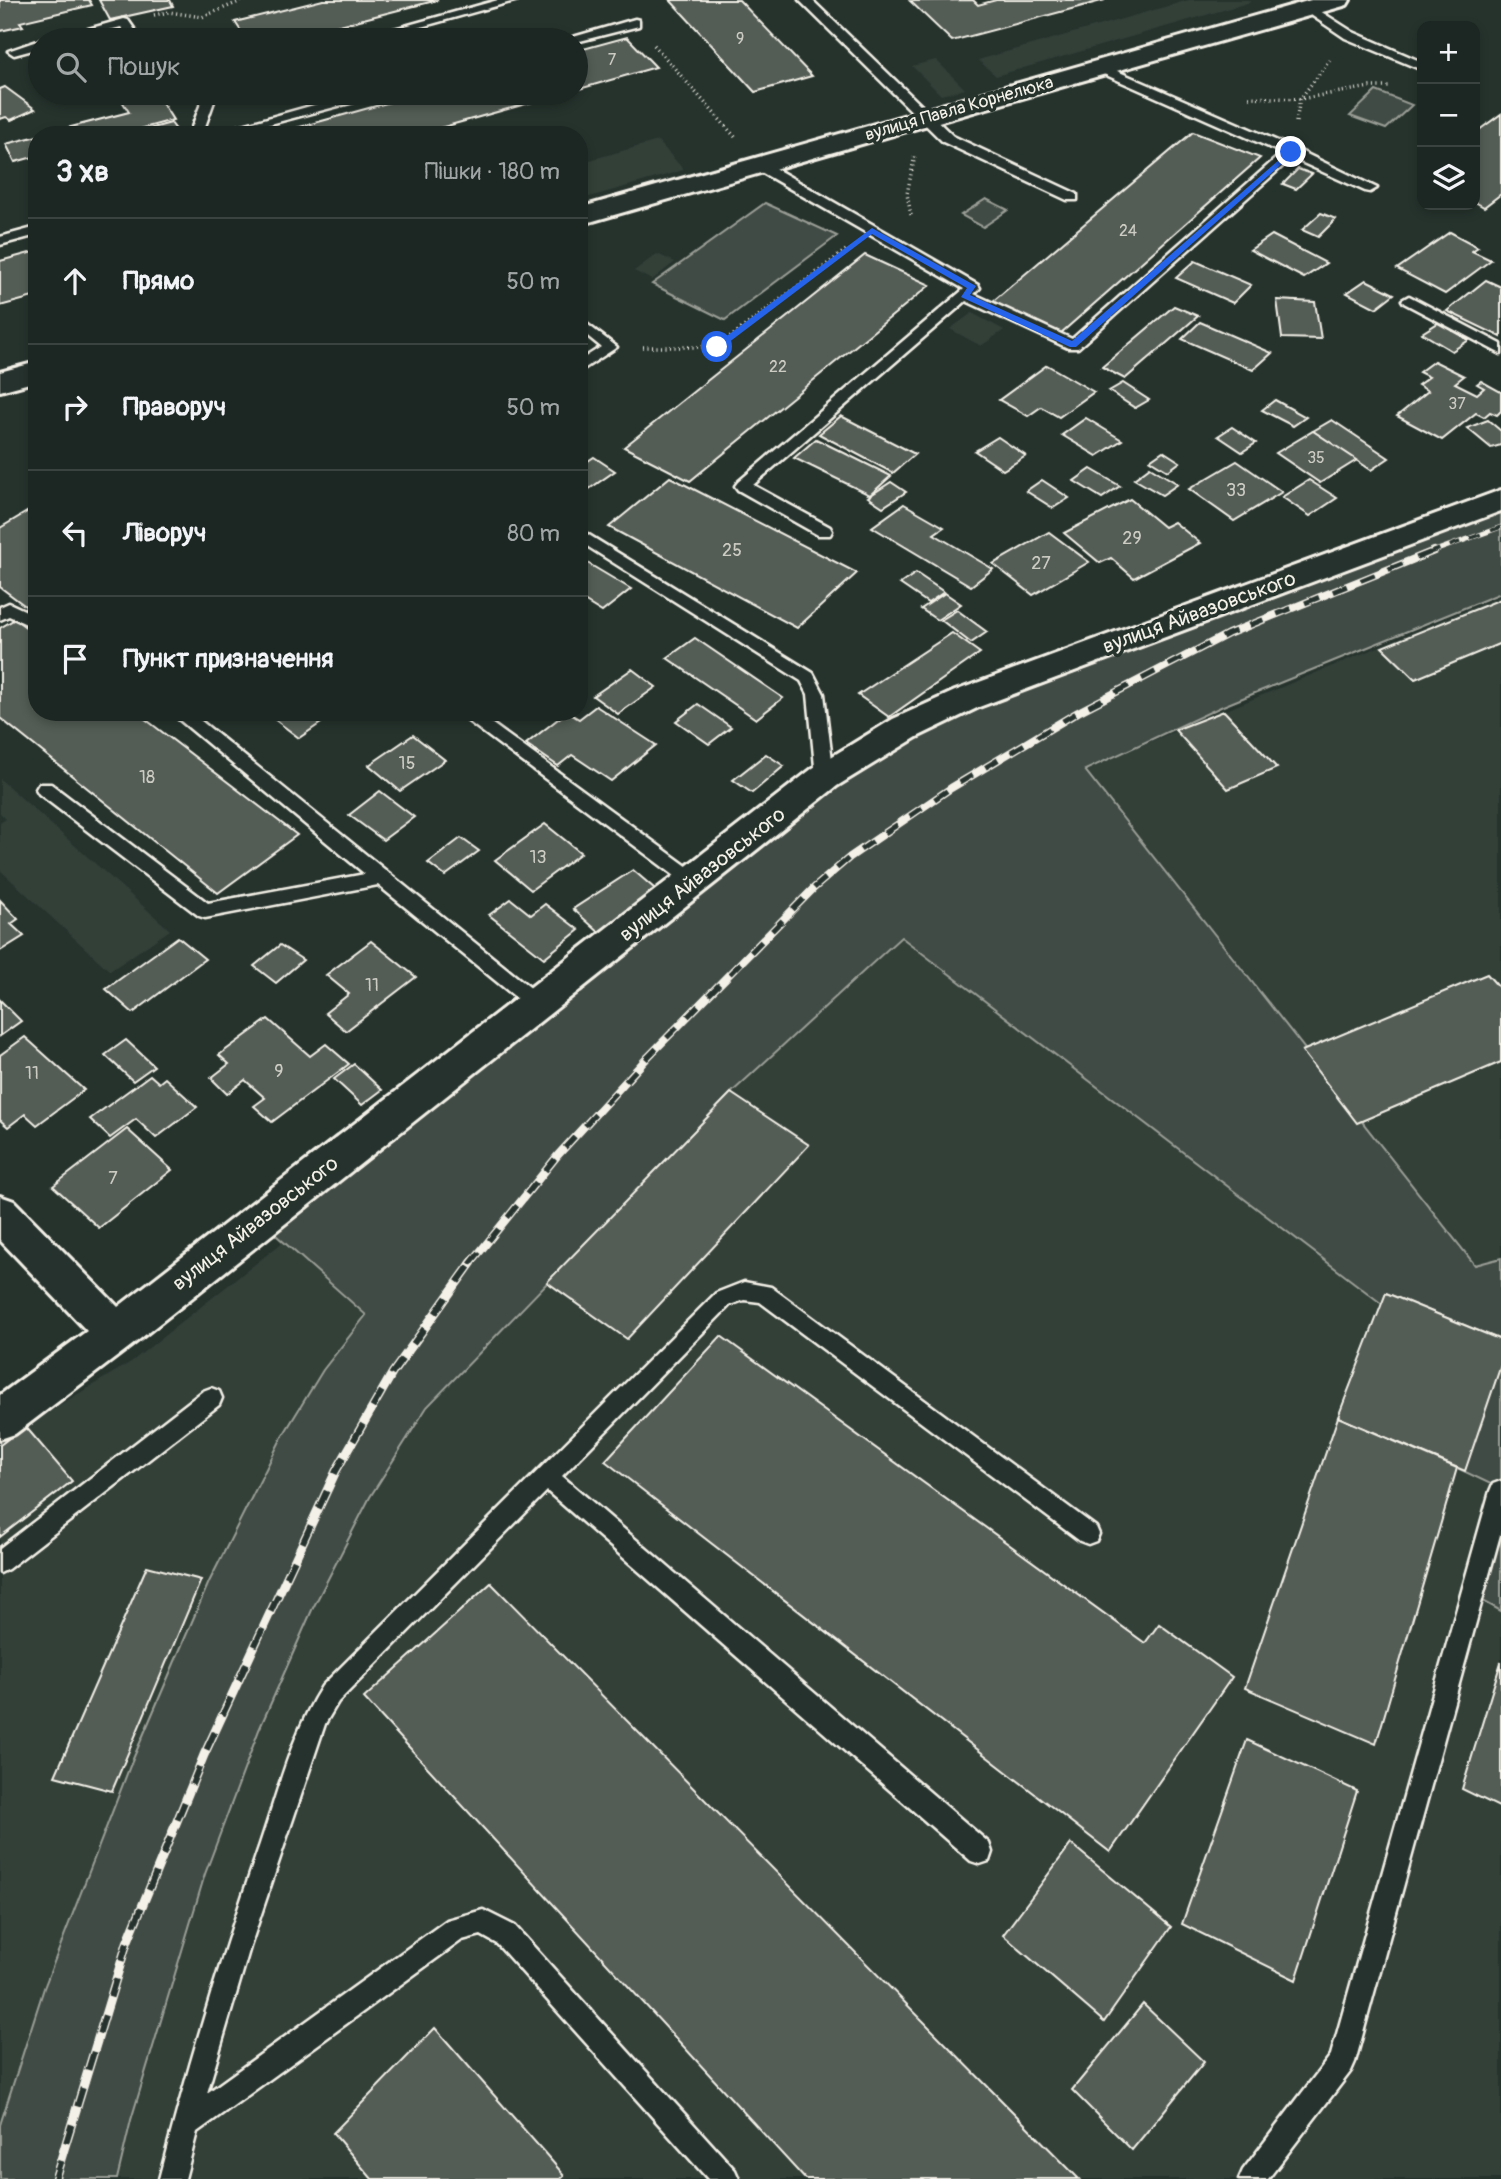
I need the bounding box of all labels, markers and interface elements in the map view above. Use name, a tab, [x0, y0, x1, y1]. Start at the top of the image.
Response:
map controls	[1417, 21, 1480, 210]
button: +	[1417, 21, 1480, 84]
search box	[28, 28, 588, 105]
house number: 9	[736, 29, 744, 49]
icon: search	[52, 48, 90, 86]
house number: 7	[608, 50, 617, 70]
text: Пошук	[108, 51, 181, 83]
street label: вулиця Павла Корнелюка	[862, 71, 1056, 146]
button: −	[1417, 84, 1480, 147]
route end	[1275, 136, 1306, 167]
button: layers	[1417, 147, 1480, 210]
text: 3 хв	[56, 153, 109, 190]
text: Пішки · 180 m	[425, 157, 560, 186]
house number: 24	[1119, 221, 1137, 241]
icon: ahead	[56, 262, 94, 300]
text: Прямо	[123, 265, 194, 297]
text: 50 m	[506, 267, 560, 296]
route start	[701, 331, 732, 362]
house number: 22	[769, 357, 787, 377]
icon: right	[56, 388, 94, 426]
text: Праворуч	[123, 391, 226, 423]
text: 50 m	[506, 393, 560, 422]
house number: 37	[1448, 394, 1466, 414]
house number: 35	[1307, 448, 1325, 468]
house number: 33	[1226, 479, 1246, 502]
icon: left	[56, 514, 94, 552]
text: Ліворуч	[123, 517, 207, 549]
text: 80 m	[507, 519, 560, 548]
house number: 29	[1122, 527, 1142, 550]
house number: 25	[722, 539, 742, 562]
house number: 27	[1031, 552, 1051, 575]
street label: вулиця Айвазовського	[1099, 565, 1299, 660]
icon: arrive	[56, 640, 94, 678]
text: Пункт призначення	[123, 643, 334, 675]
house number: 15	[399, 752, 415, 775]
house number: 18	[139, 766, 155, 789]
street label: вулиця Айвазовського	[614, 801, 791, 948]
house number: 13	[529, 846, 547, 869]
house number: 11	[365, 974, 379, 997]
house number: 9	[274, 1060, 284, 1083]
house number: 11	[25, 1062, 39, 1085]
street label: вулиця Айвазовського	[167, 1150, 344, 1297]
house number: 7	[108, 1167, 118, 1190]

